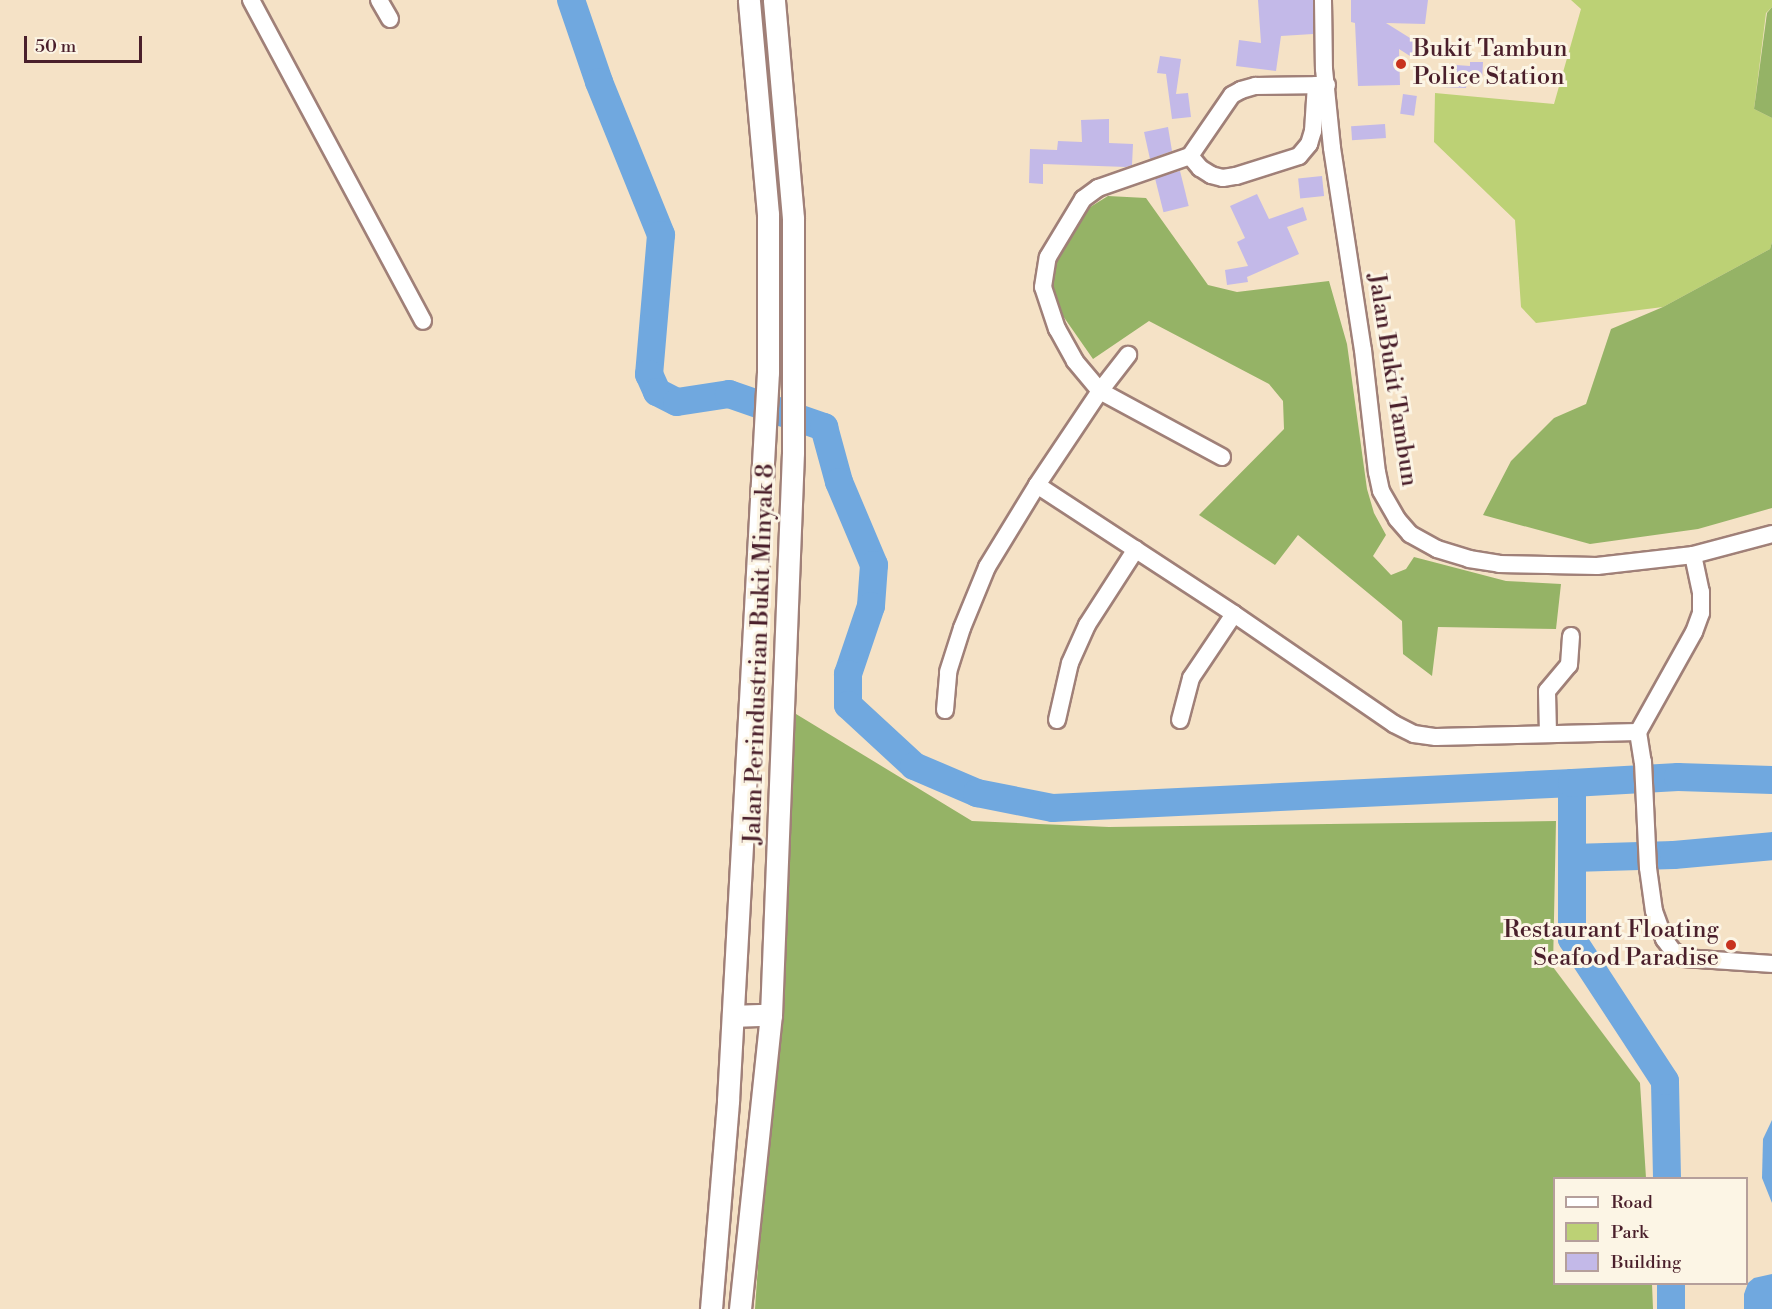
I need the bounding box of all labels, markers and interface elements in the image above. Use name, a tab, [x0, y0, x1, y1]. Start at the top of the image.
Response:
scale bar	[27, 24, 146, 62]
text: 50 m	[35, 35, 76, 58]
place label: Bukit Tambun Police Station	[1413, 36, 1567, 92]
marker: Bukit Tambun Police Station	[1394, 57, 1408, 71]
street label: Jalan Bukit Tambun	[1361, 271, 1423, 489]
street label: Jalan Perindustrian Bukit Minyak 8	[739, 463, 781, 845]
place label: Restaurant Floating Seafood Paradise	[1503, 917, 1719, 973]
marker: Restaurant Floating Seafood Paradise	[1724, 938, 1738, 952]
legend	[1553, 1177, 1748, 1285]
text: Road	[1611, 1191, 1653, 1214]
text: Park	[1611, 1221, 1648, 1244]
text: Building	[1611, 1251, 1681, 1274]

